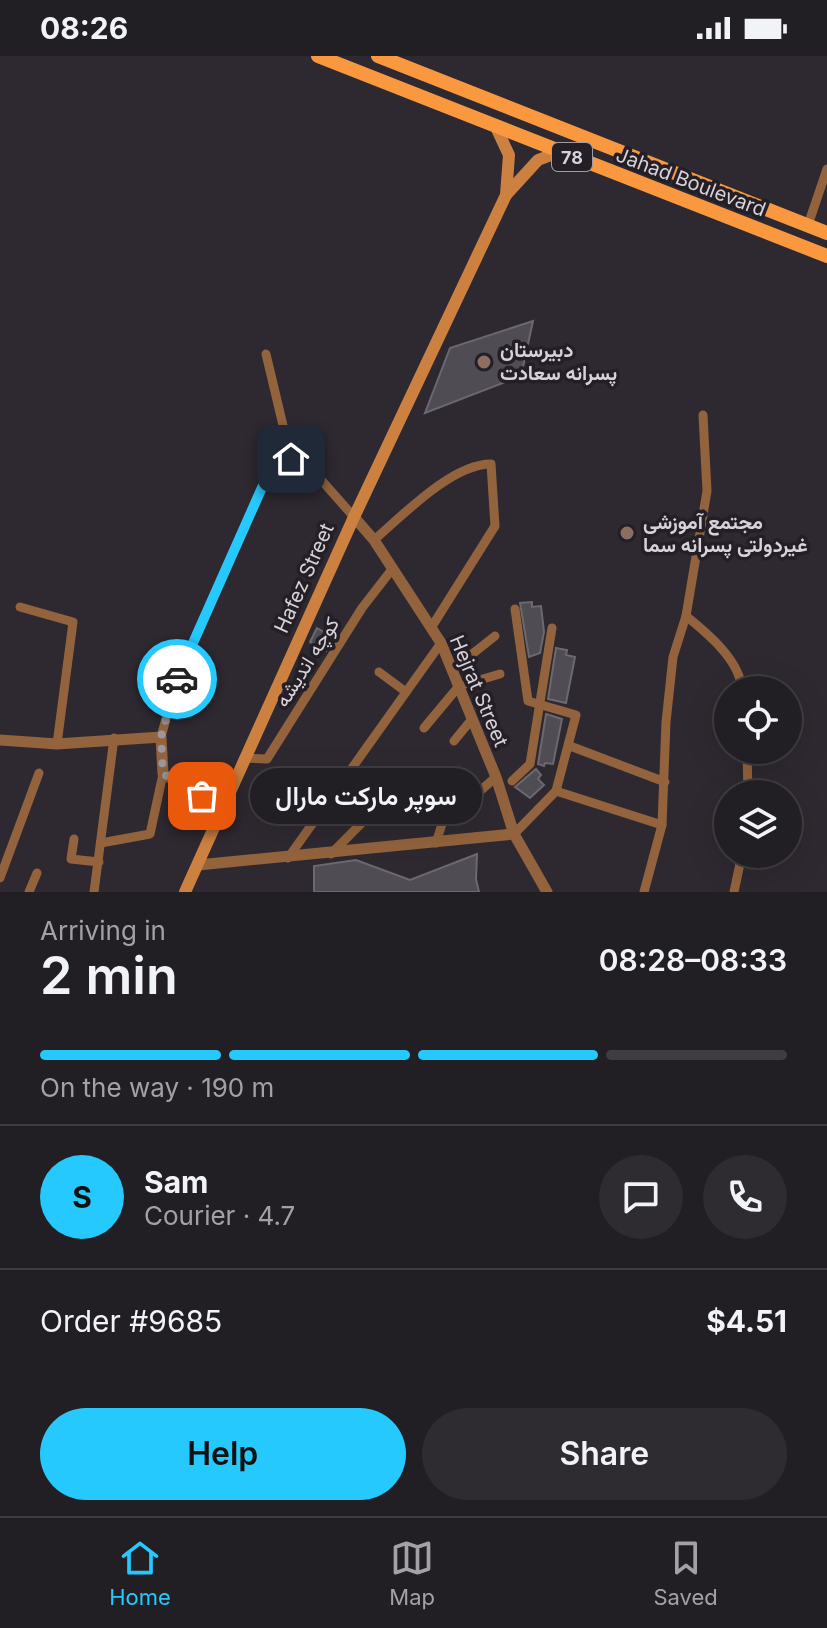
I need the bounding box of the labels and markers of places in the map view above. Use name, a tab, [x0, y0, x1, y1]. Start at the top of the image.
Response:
place label: دبیرستان پسرانه سعادت	[500, 338, 617, 387]
marker: دبیرستان پسرانه سعادت	[475, 353, 493, 371]
pin	[257, 425, 325, 493]
place label: مجتمع آموزشی غیردولتی پسرانه سما	[643, 510, 808, 559]
marker: مجتمع آموزشی غیردولتی پسرانه سما	[618, 524, 636, 542]
pin	[168, 762, 236, 830]
callout: سوپر مارکت مارال	[250, 768, 482, 824]

